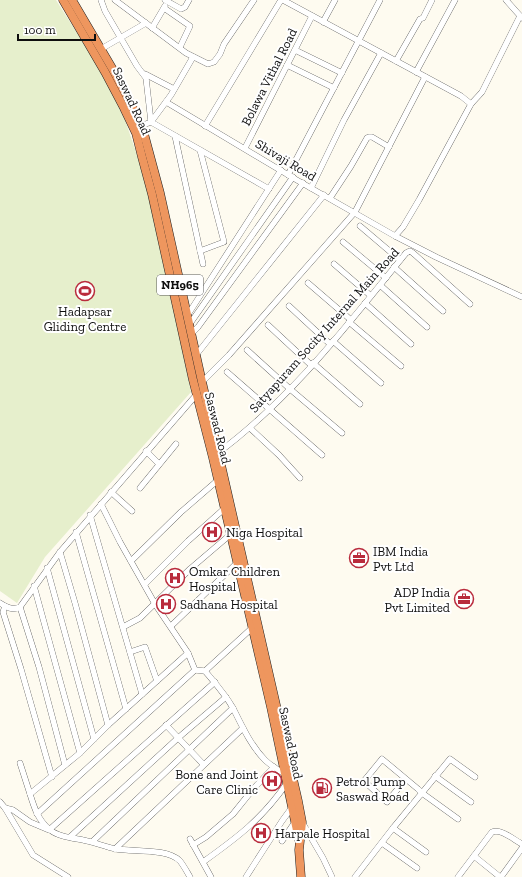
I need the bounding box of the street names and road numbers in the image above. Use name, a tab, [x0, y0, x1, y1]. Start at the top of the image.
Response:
street label: Bolawa Vithal Road	[238, 26, 300, 128]
street label: Saswad Road	[110, 65, 154, 137]
street label: Shivaji Road	[252, 136, 319, 185]
street label: Satyapuram Socity Internal Main Road	[246, 245, 402, 415]
road number: NH965	[157, 275, 203, 295]
street label: Saswad Road	[202, 391, 234, 465]
street label: Saswad Road	[276, 706, 306, 780]

